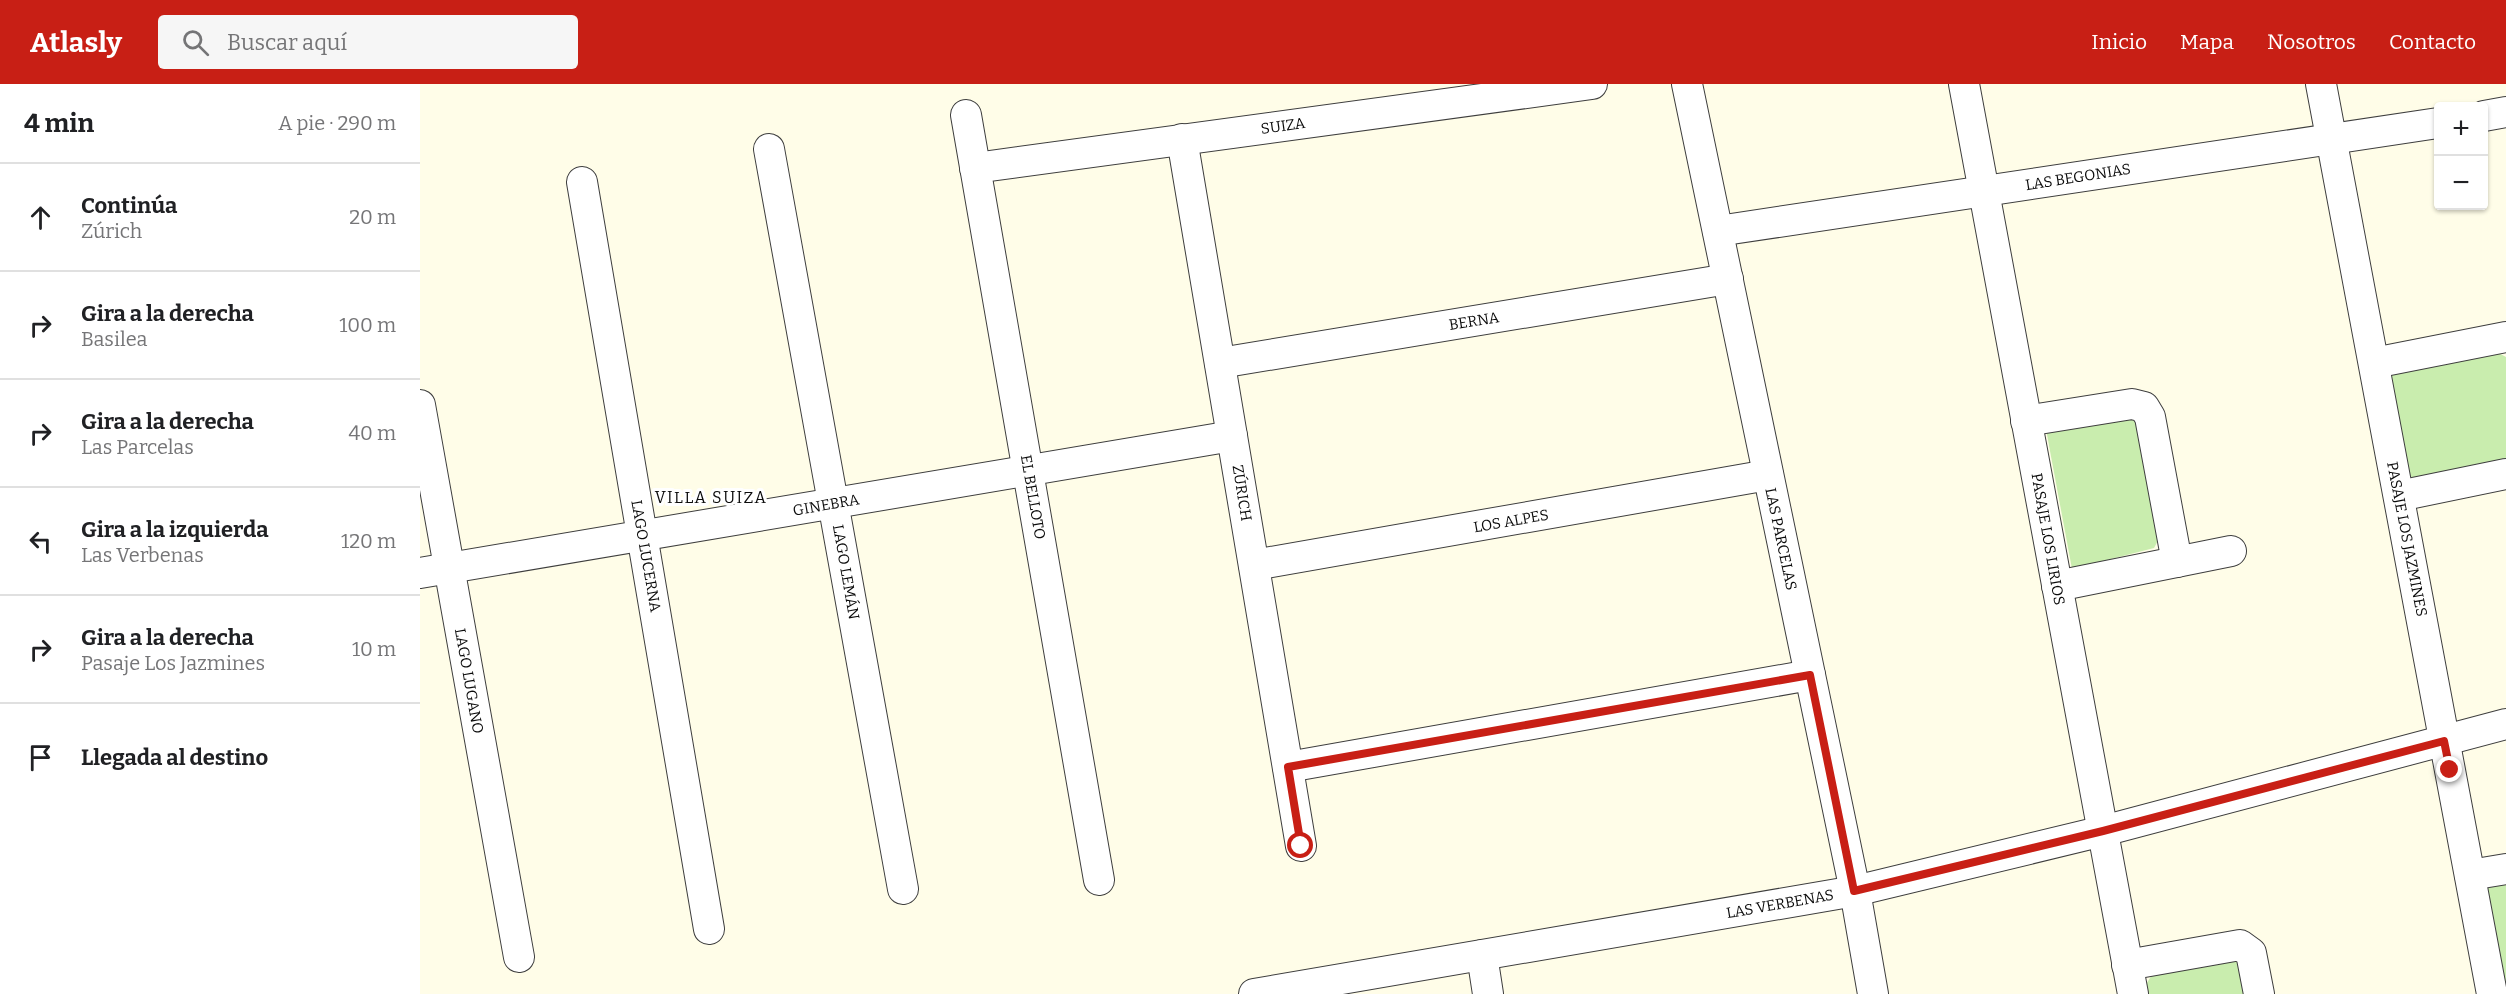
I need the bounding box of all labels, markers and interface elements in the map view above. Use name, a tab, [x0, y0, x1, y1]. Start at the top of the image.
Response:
search box	[158, 15, 578, 69]
text: Atlasly	[30, 26, 122, 59]
icon: search	[179, 26, 212, 59]
text: Buscar aquí	[227, 29, 347, 56]
text: Inicio	[2091, 29, 2147, 55]
text: Mapa	[2180, 29, 2234, 55]
text: Nosotros	[2267, 29, 2356, 55]
text: Contacto	[2389, 29, 2476, 55]
map controls	[2434, 102, 2488, 210]
button: +	[2434, 102, 2488, 156]
text: 4 min	[24, 108, 94, 139]
text: A pie · 290 m	[278, 111, 396, 135]
street label: SUIZA	[1260, 114, 1307, 138]
button: −	[2434, 156, 2488, 210]
street label: LAS BEGONIAS	[2024, 160, 2132, 194]
text: Continúa	[81, 192, 177, 219]
icon: ahead	[24, 201, 57, 234]
text: 20 m	[349, 205, 396, 229]
text: Zúrich	[81, 219, 142, 243]
text: Gira a la derecha	[81, 300, 254, 327]
street label: BERNA	[1448, 308, 1501, 334]
icon: right	[24, 309, 57, 342]
text: 100 m	[339, 313, 396, 337]
text: Basilea	[81, 327, 148, 351]
text: Gira a la derecha	[81, 408, 254, 435]
icon: right	[24, 417, 57, 450]
text: 40 m	[348, 421, 396, 445]
text: Las Parcelas	[81, 435, 194, 459]
street label: EL BELLOTO	[1017, 453, 1049, 541]
street label: PASAJE LOS JAZMINES	[2383, 460, 2431, 618]
street label: ZÚRICH	[1229, 464, 1255, 523]
street label: PASAJE LOS LIRIOS	[2028, 472, 2068, 606]
street label: LAS PARCELAS	[1761, 486, 1801, 592]
district label: VILLA SUIZA	[655, 488, 767, 507]
street label: GINEBRA	[791, 490, 861, 520]
street label: LAGO LUCERNA	[627, 499, 665, 614]
street label: LOS ALPES	[1472, 506, 1550, 536]
text: Gira a la izquierda	[81, 516, 269, 543]
street label: LAGO LEMÁN	[829, 523, 863, 621]
icon: left	[24, 525, 57, 558]
text: 120 m	[341, 529, 396, 553]
text: Las Verbenas	[81, 543, 204, 567]
text: Gira a la derecha	[81, 624, 254, 651]
street label: LAGO LUGANO	[451, 627, 487, 735]
icon: right	[24, 633, 57, 666]
text: 10 m	[352, 637, 396, 661]
text: Pasaje Los Jazmines	[81, 651, 265, 675]
icon: arrive	[24, 741, 57, 774]
text: Llegada al destino	[81, 744, 268, 771]
route end	[2436, 756, 2462, 782]
route start	[1287, 832, 1313, 858]
street label: LAS VERBENAS	[1725, 886, 1835, 922]

